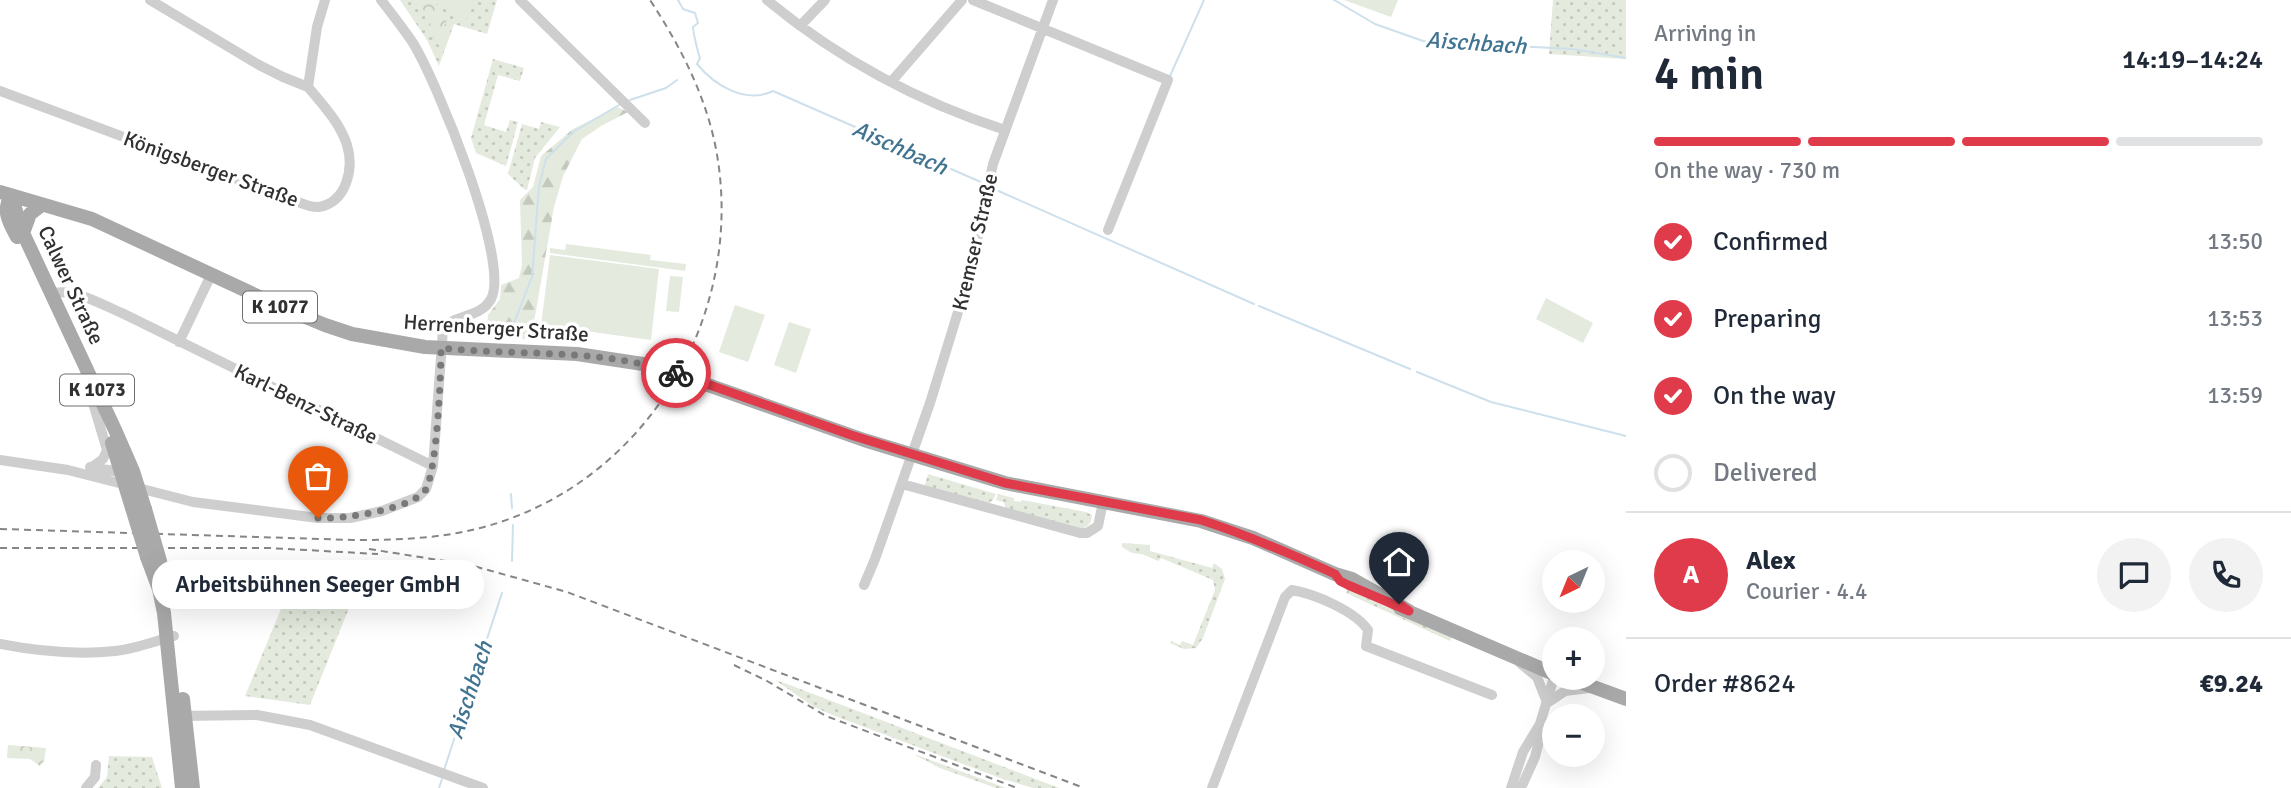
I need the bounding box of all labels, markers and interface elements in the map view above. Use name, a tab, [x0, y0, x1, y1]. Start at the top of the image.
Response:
text: Arriving in	[1654, 19, 1756, 48]
water label: Aischbach	[1425, 25, 1529, 61]
text: 14:19–14:24	[2122, 44, 2263, 76]
text: 4 min	[1654, 46, 1764, 102]
water label: Aischbach	[848, 114, 953, 182]
street label: Königsberger Straße	[120, 125, 302, 213]
text: On the way · 730 m	[1654, 156, 1840, 185]
street label: Kremser Straße	[947, 171, 1003, 313]
street label: Calwer Straße	[32, 222, 110, 348]
icon: check	[1654, 223, 1692, 261]
text: Confirmed	[1713, 226, 1828, 258]
text: 13:50	[2207, 227, 2263, 256]
road number: K 1077	[243, 292, 317, 322]
icon: check	[1654, 300, 1692, 338]
text: Preparing	[1713, 303, 1821, 335]
text: 13:53	[2207, 304, 2263, 333]
street label: Herrenberger Straße	[402, 309, 590, 347]
courier	[641, 338, 711, 408]
icon: bike	[657, 354, 695, 392]
street label: Karl-Benz-Straße	[230, 358, 382, 450]
road number: K 1073	[60, 374, 134, 406]
icon: check	[1654, 377, 1692, 415]
text: On the way	[1713, 380, 1836, 412]
text: 13:59	[2207, 381, 2263, 410]
pin	[288, 446, 348, 518]
icon: bag	[299, 457, 337, 495]
text: Delivered	[1713, 457, 1818, 489]
pin	[1369, 532, 1429, 604]
button: chat	[2097, 538, 2171, 612]
button: phone	[2189, 538, 2263, 612]
icon: home	[1380, 543, 1418, 581]
text: Alex	[1746, 545, 1796, 577]
north arrow	[1542, 550, 1605, 612]
map controls	[1542, 550, 1605, 767]
text: A	[1683, 559, 1699, 591]
callout: Arbeitsbühnen Seeger GmbH	[152, 560, 484, 609]
text: Arbeitsbühnen Seeger GmbH	[175, 570, 461, 599]
text: Courier · 4.4	[1746, 577, 1867, 606]
button: +	[1542, 627, 1605, 690]
water label: Aischbach	[441, 636, 500, 742]
text: Order #8624	[1654, 668, 1795, 700]
text: €9.24	[2199, 668, 2263, 700]
button: −	[1542, 704, 1605, 767]

